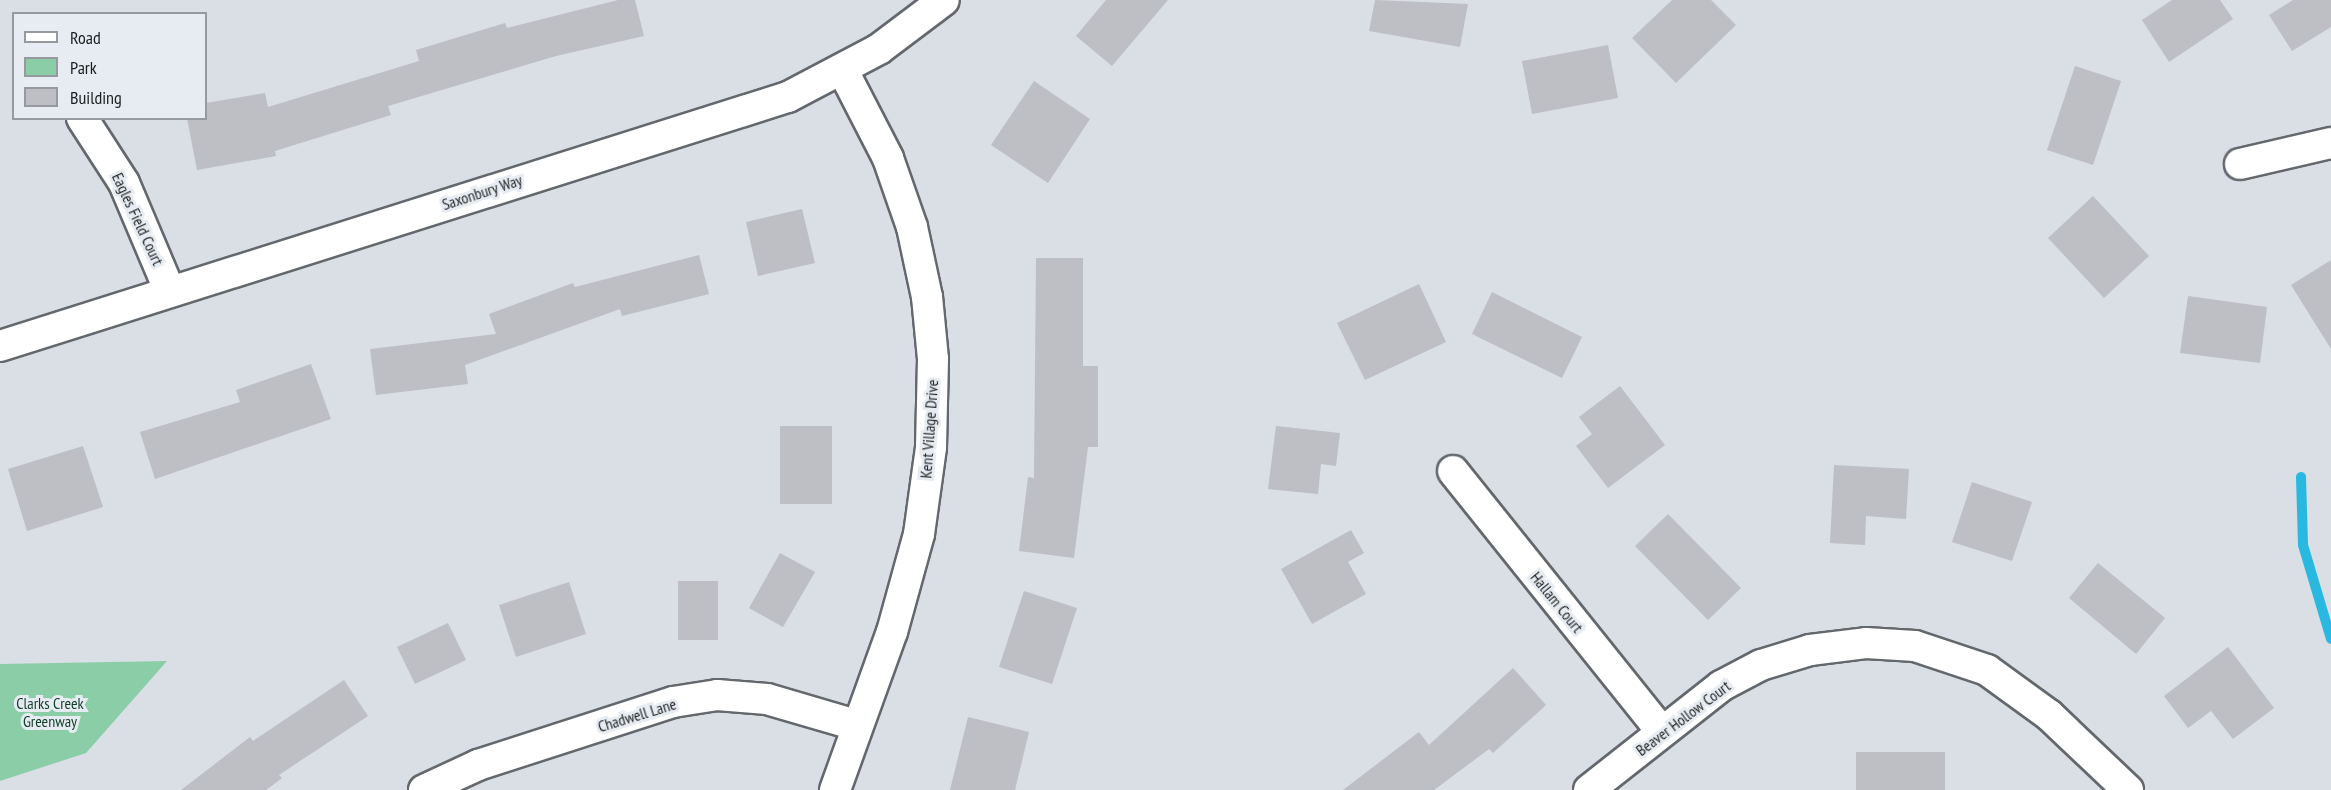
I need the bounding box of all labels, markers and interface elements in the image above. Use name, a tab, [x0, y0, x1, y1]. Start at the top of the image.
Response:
legend	[12, 12, 207, 120]
text: Road	[70, 26, 101, 49]
text: Park	[70, 56, 97, 79]
text: Building	[70, 86, 122, 109]
street label: Eagles Field Court	[108, 170, 168, 268]
street label: Saxonbury Way	[439, 170, 525, 214]
street label: Kent Village Drive	[916, 379, 942, 479]
street label: Hallam Court	[1527, 568, 1587, 636]
street label: Beaver Hollow Court	[1632, 676, 1734, 760]
park label: Clarks Creek Greenway	[16, 693, 84, 731]
street label: Chadwell Lane	[596, 694, 678, 736]

